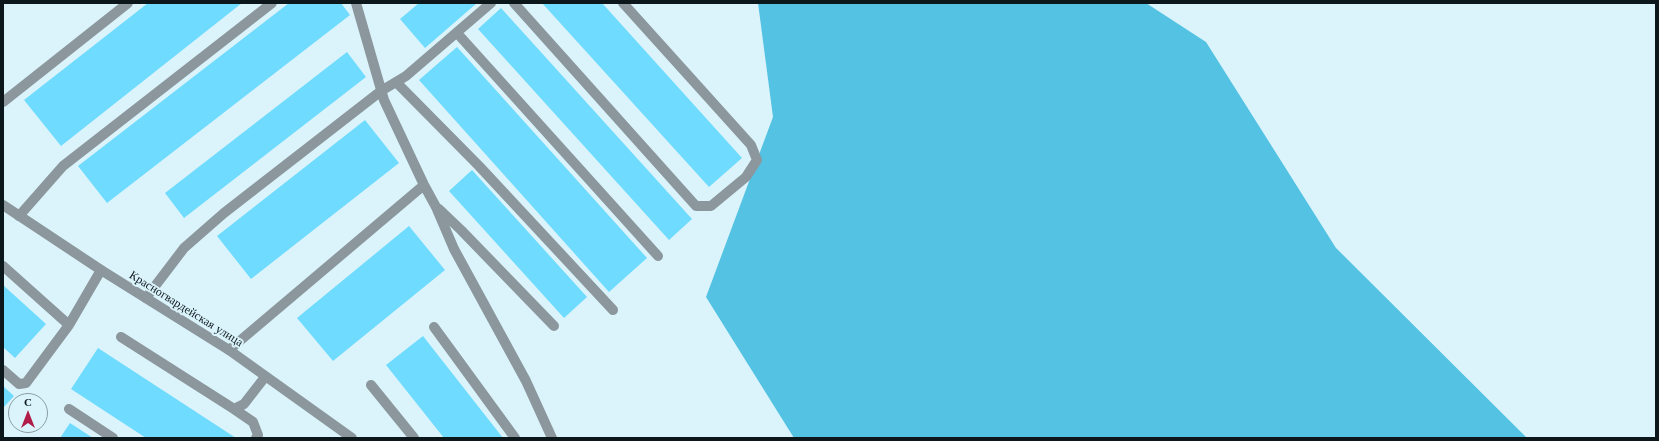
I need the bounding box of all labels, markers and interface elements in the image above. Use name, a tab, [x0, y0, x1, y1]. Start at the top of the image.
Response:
street label: Красногвардейская улица	[126, 268, 246, 350]
north arrow	[8, 393, 48, 433]
text: С	[24, 395, 32, 409]

